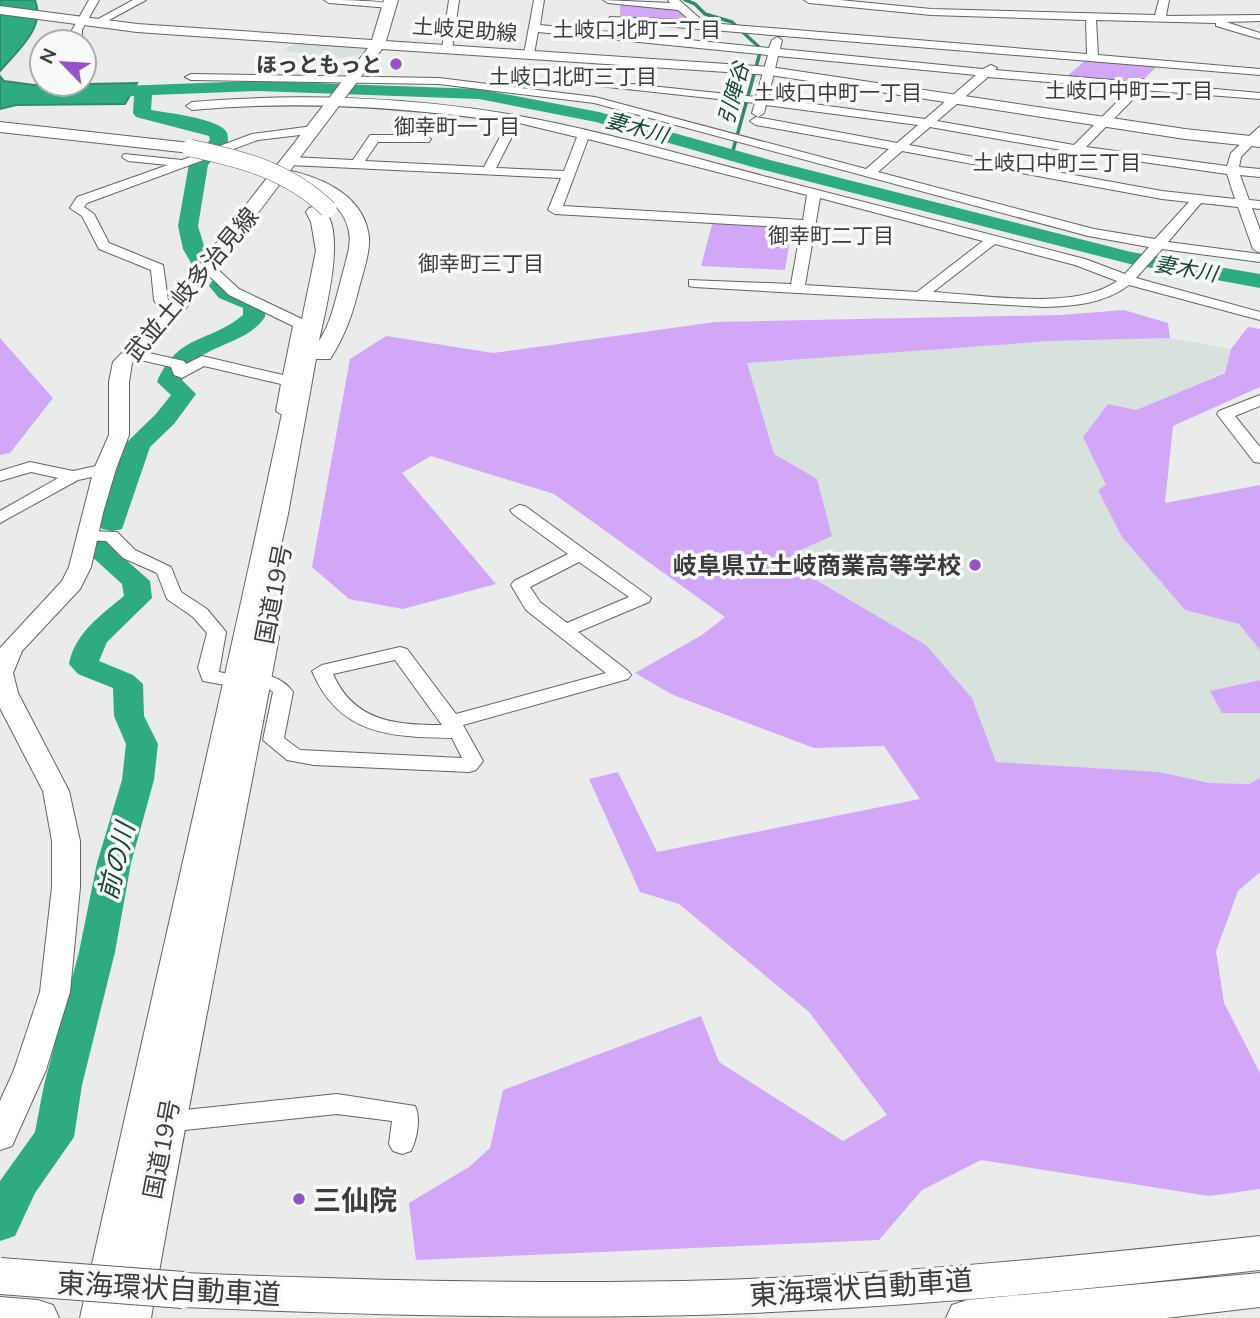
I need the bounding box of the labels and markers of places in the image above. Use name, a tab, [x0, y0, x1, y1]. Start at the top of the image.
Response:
place label: ほっともっと	[256, 51, 382, 77]
marker: ほっともっと	[388, 56, 404, 72]
place label: 岐阜県立土岐商業高等学校	[673, 550, 961, 580]
marker: 岐阜県立土岐商業高等学校	[967, 557, 983, 573]
place label: 三仙院	[313, 1182, 397, 1217]
marker: 三仙院	[291, 1191, 307, 1207]

